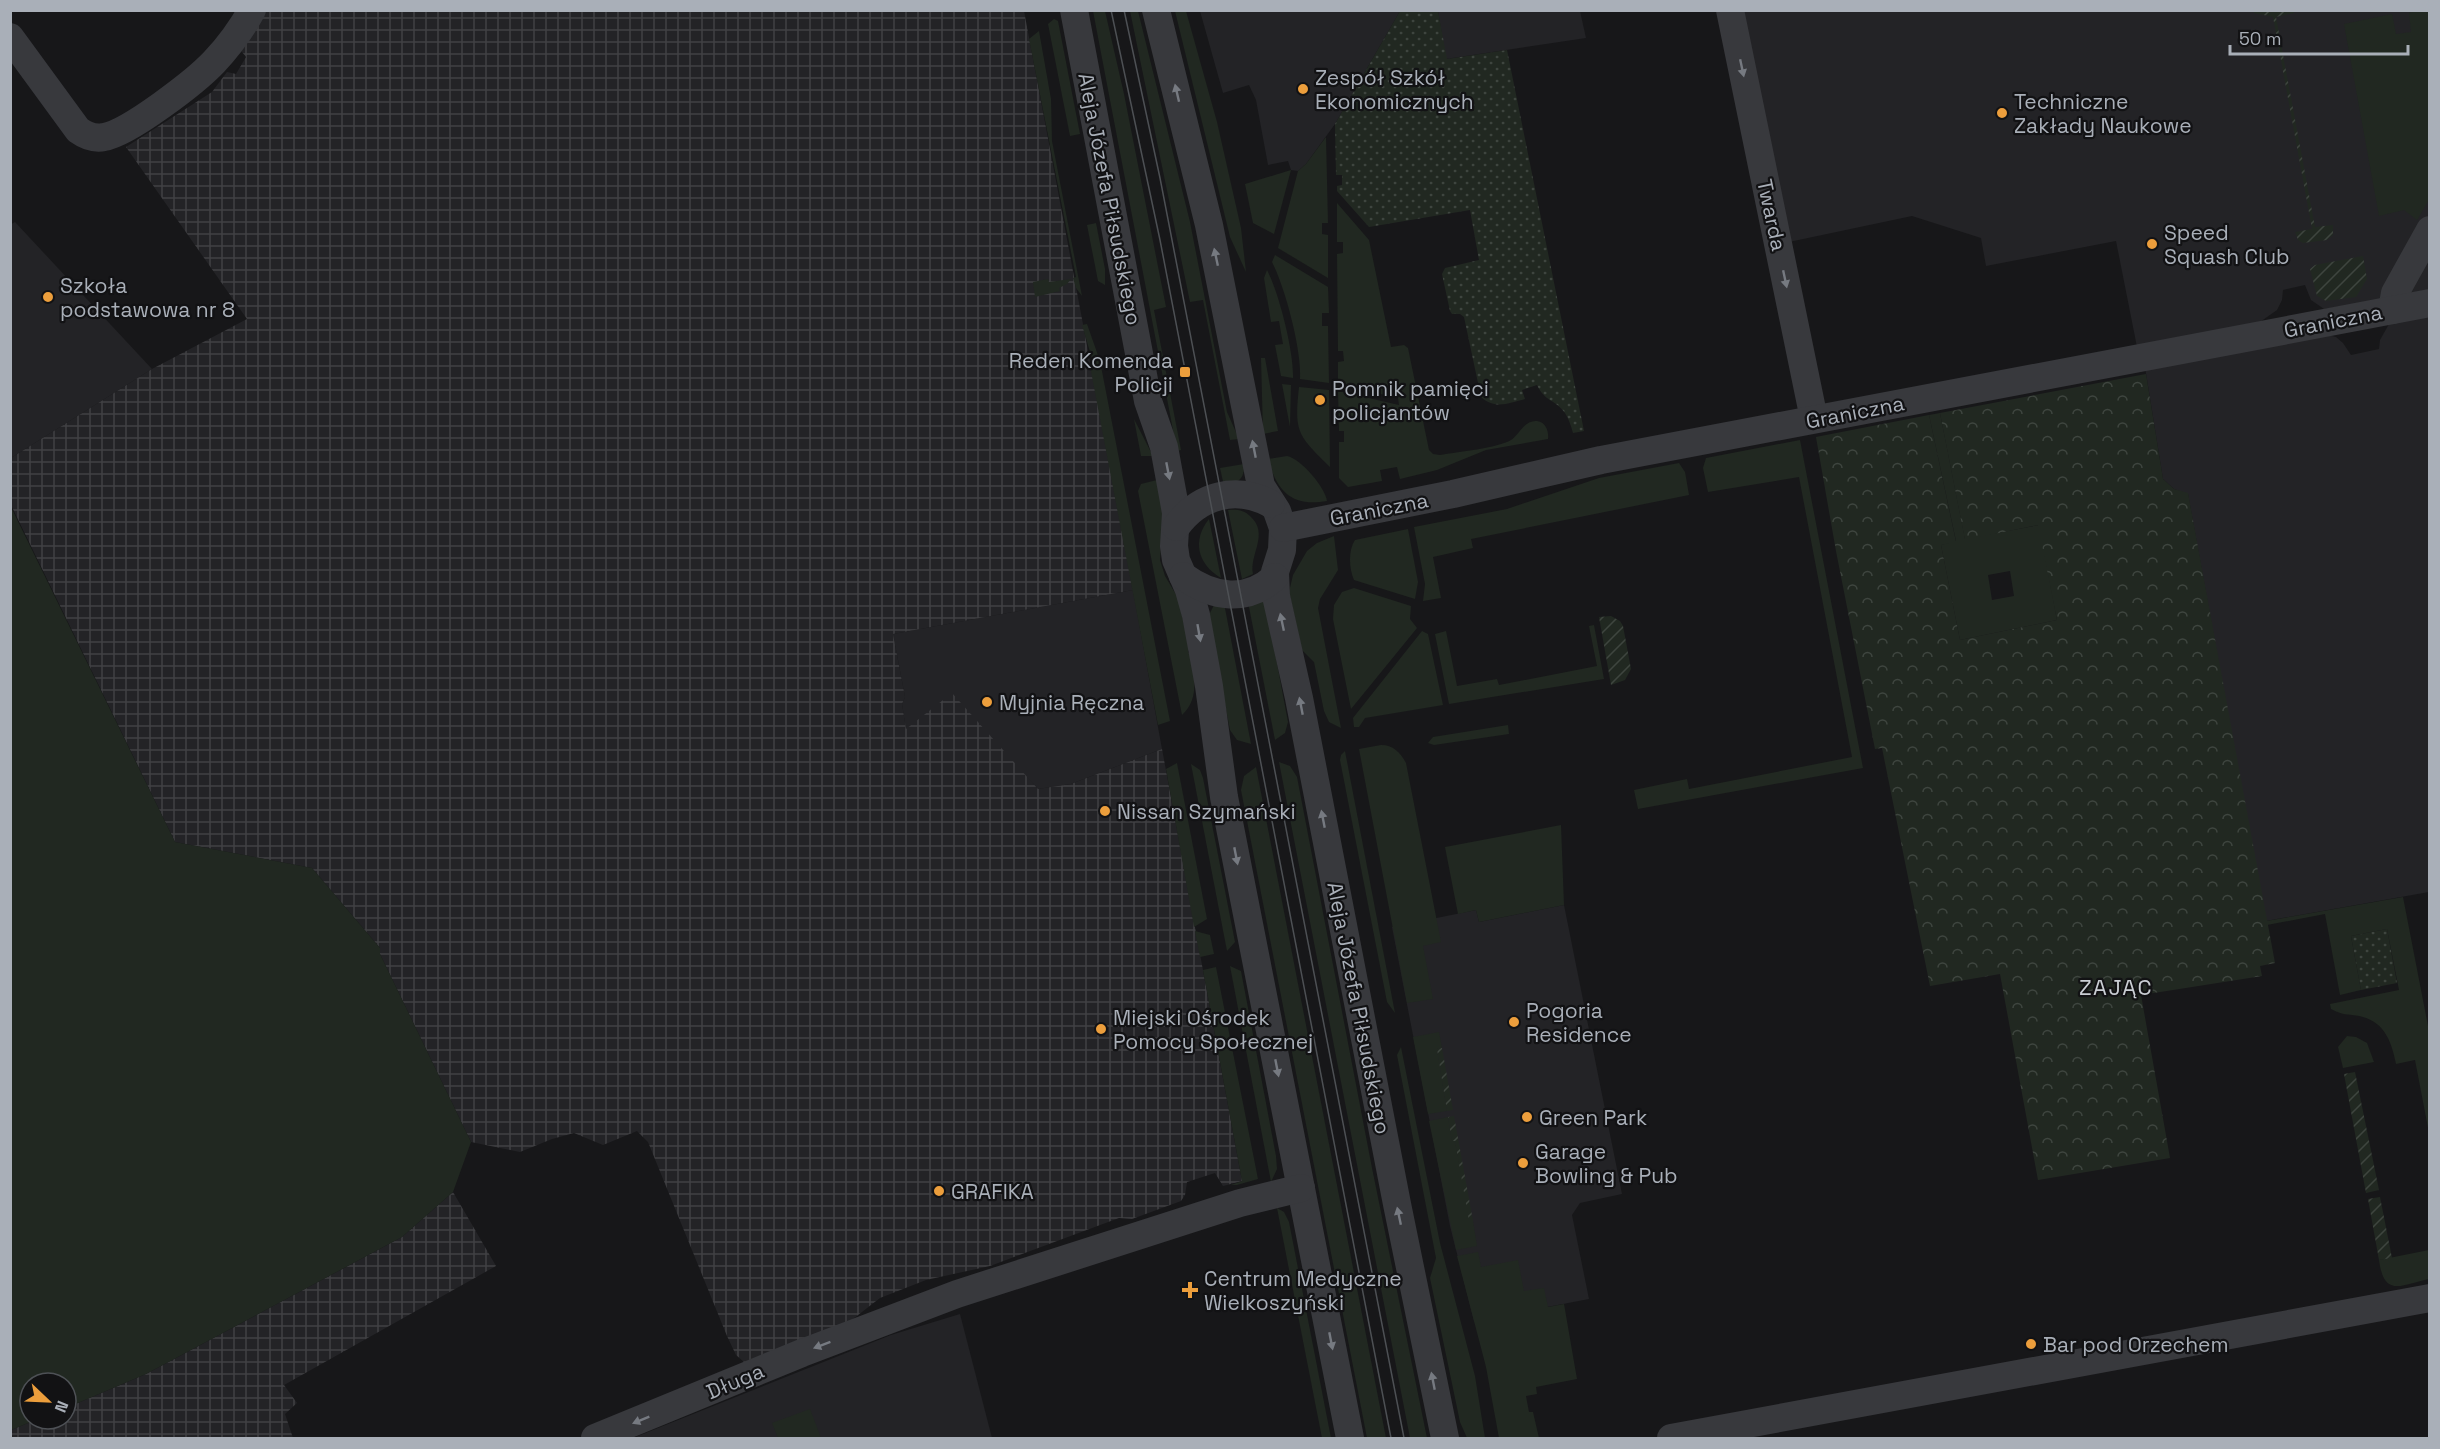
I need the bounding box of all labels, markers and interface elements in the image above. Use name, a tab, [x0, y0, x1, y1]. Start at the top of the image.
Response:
scale bar	[2230, 18, 2408, 56]
text: 50 m	[2239, 27, 2281, 50]
one-way arrow	[1737, 59, 1747, 77]
place label: Zespół Szkół Ekonomicznych	[1315, 64, 1474, 115]
street label: Aleja Józefa Piłsudskiego	[1072, 71, 1148, 327]
marker: Zespół Szkół Ekonomicznych	[1296, 82, 1310, 96]
one-way arrow	[1171, 84, 1181, 102]
place label: Techniczne Zakłady Naukowe	[2014, 88, 2192, 139]
marker: Techniczne Zakłady Naukowe	[1995, 106, 2009, 120]
street label: Twarda	[1751, 177, 1793, 253]
place label: Speed Squash Club	[2164, 219, 2290, 270]
marker: Speed Squash Club	[2145, 237, 2159, 251]
one-way arrow	[1210, 248, 1220, 267]
one-way arrow	[1781, 270, 1790, 289]
place label: Szkoła podstawowa nr 8	[60, 272, 235, 323]
marker: Szkoła podstawowa nr 8	[41, 290, 55, 304]
street label: Graniczna	[2282, 298, 2384, 344]
place label: Reden Komenda Policji	[1009, 347, 1173, 398]
marker: Reden Komenda Policji	[1178, 365, 1192, 379]
place label: Pomnik pamięci policjantów	[1332, 375, 1489, 426]
street label: Graniczna	[1804, 389, 1906, 435]
marker: Pomnik pamięci policjantów	[1313, 393, 1327, 407]
one-way arrow	[1249, 439, 1258, 458]
one-way arrow	[1164, 462, 1173, 481]
street label: Graniczna	[1328, 486, 1430, 532]
one-way arrow	[1277, 612, 1286, 631]
one-way arrow	[1195, 623, 1204, 642]
place label: Myjnia Ręczna	[999, 689, 1144, 716]
marker: Myjnia Ręczna	[980, 695, 994, 709]
one-way arrow	[1296, 696, 1305, 715]
place label: Nissan Szymański	[1117, 798, 1296, 825]
marker: Nissan Szymański	[1098, 804, 1112, 818]
one-way arrow	[1318, 809, 1327, 828]
one-way arrow	[1232, 846, 1241, 865]
street label: Aleja Józefa Piłsudskiego	[1321, 880, 1397, 1136]
district label: ZAJĄC	[2079, 973, 2153, 1001]
place label: Pogoria Residence	[1526, 997, 1632, 1048]
place label: Miejski Ośrodek Pomocy Społecznej	[1113, 1004, 1313, 1055]
marker: Pogoria Residence	[1507, 1015, 1521, 1029]
marker: Miejski Ośrodek Pomocy Społecznej	[1094, 1022, 1108, 1036]
one-way arrow	[1273, 1058, 1282, 1077]
place label: Green Park	[1539, 1104, 1647, 1131]
marker: Green Park	[1520, 1110, 1534, 1124]
place label: Garage Bowling & Pub	[1535, 1138, 1678, 1189]
marker: Garage Bowling & Pub	[1516, 1156, 1530, 1170]
place label: GRAFIKA	[951, 1178, 1034, 1205]
marker: GRAFIKA	[932, 1184, 946, 1198]
one-way arrow	[1394, 1206, 1403, 1225]
place label: Centrum Medyczne Wielkoszyński	[1204, 1265, 1402, 1316]
marker: Centrum Medyczne Wielkoszyński	[1181, 1281, 1199, 1299]
place label: Bar pod Orzechem	[2043, 1331, 2229, 1358]
one-way arrow	[1327, 1332, 1336, 1351]
marker: Bar pod Orzechem	[2024, 1337, 2038, 1351]
one-way arrow	[812, 1340, 830, 1350]
street label: Długa	[702, 1357, 768, 1405]
north arrow	[18, 1371, 78, 1431]
one-way arrow	[1428, 1371, 1437, 1390]
text: N	[50, 1398, 73, 1416]
one-way arrow	[632, 1415, 650, 1425]

